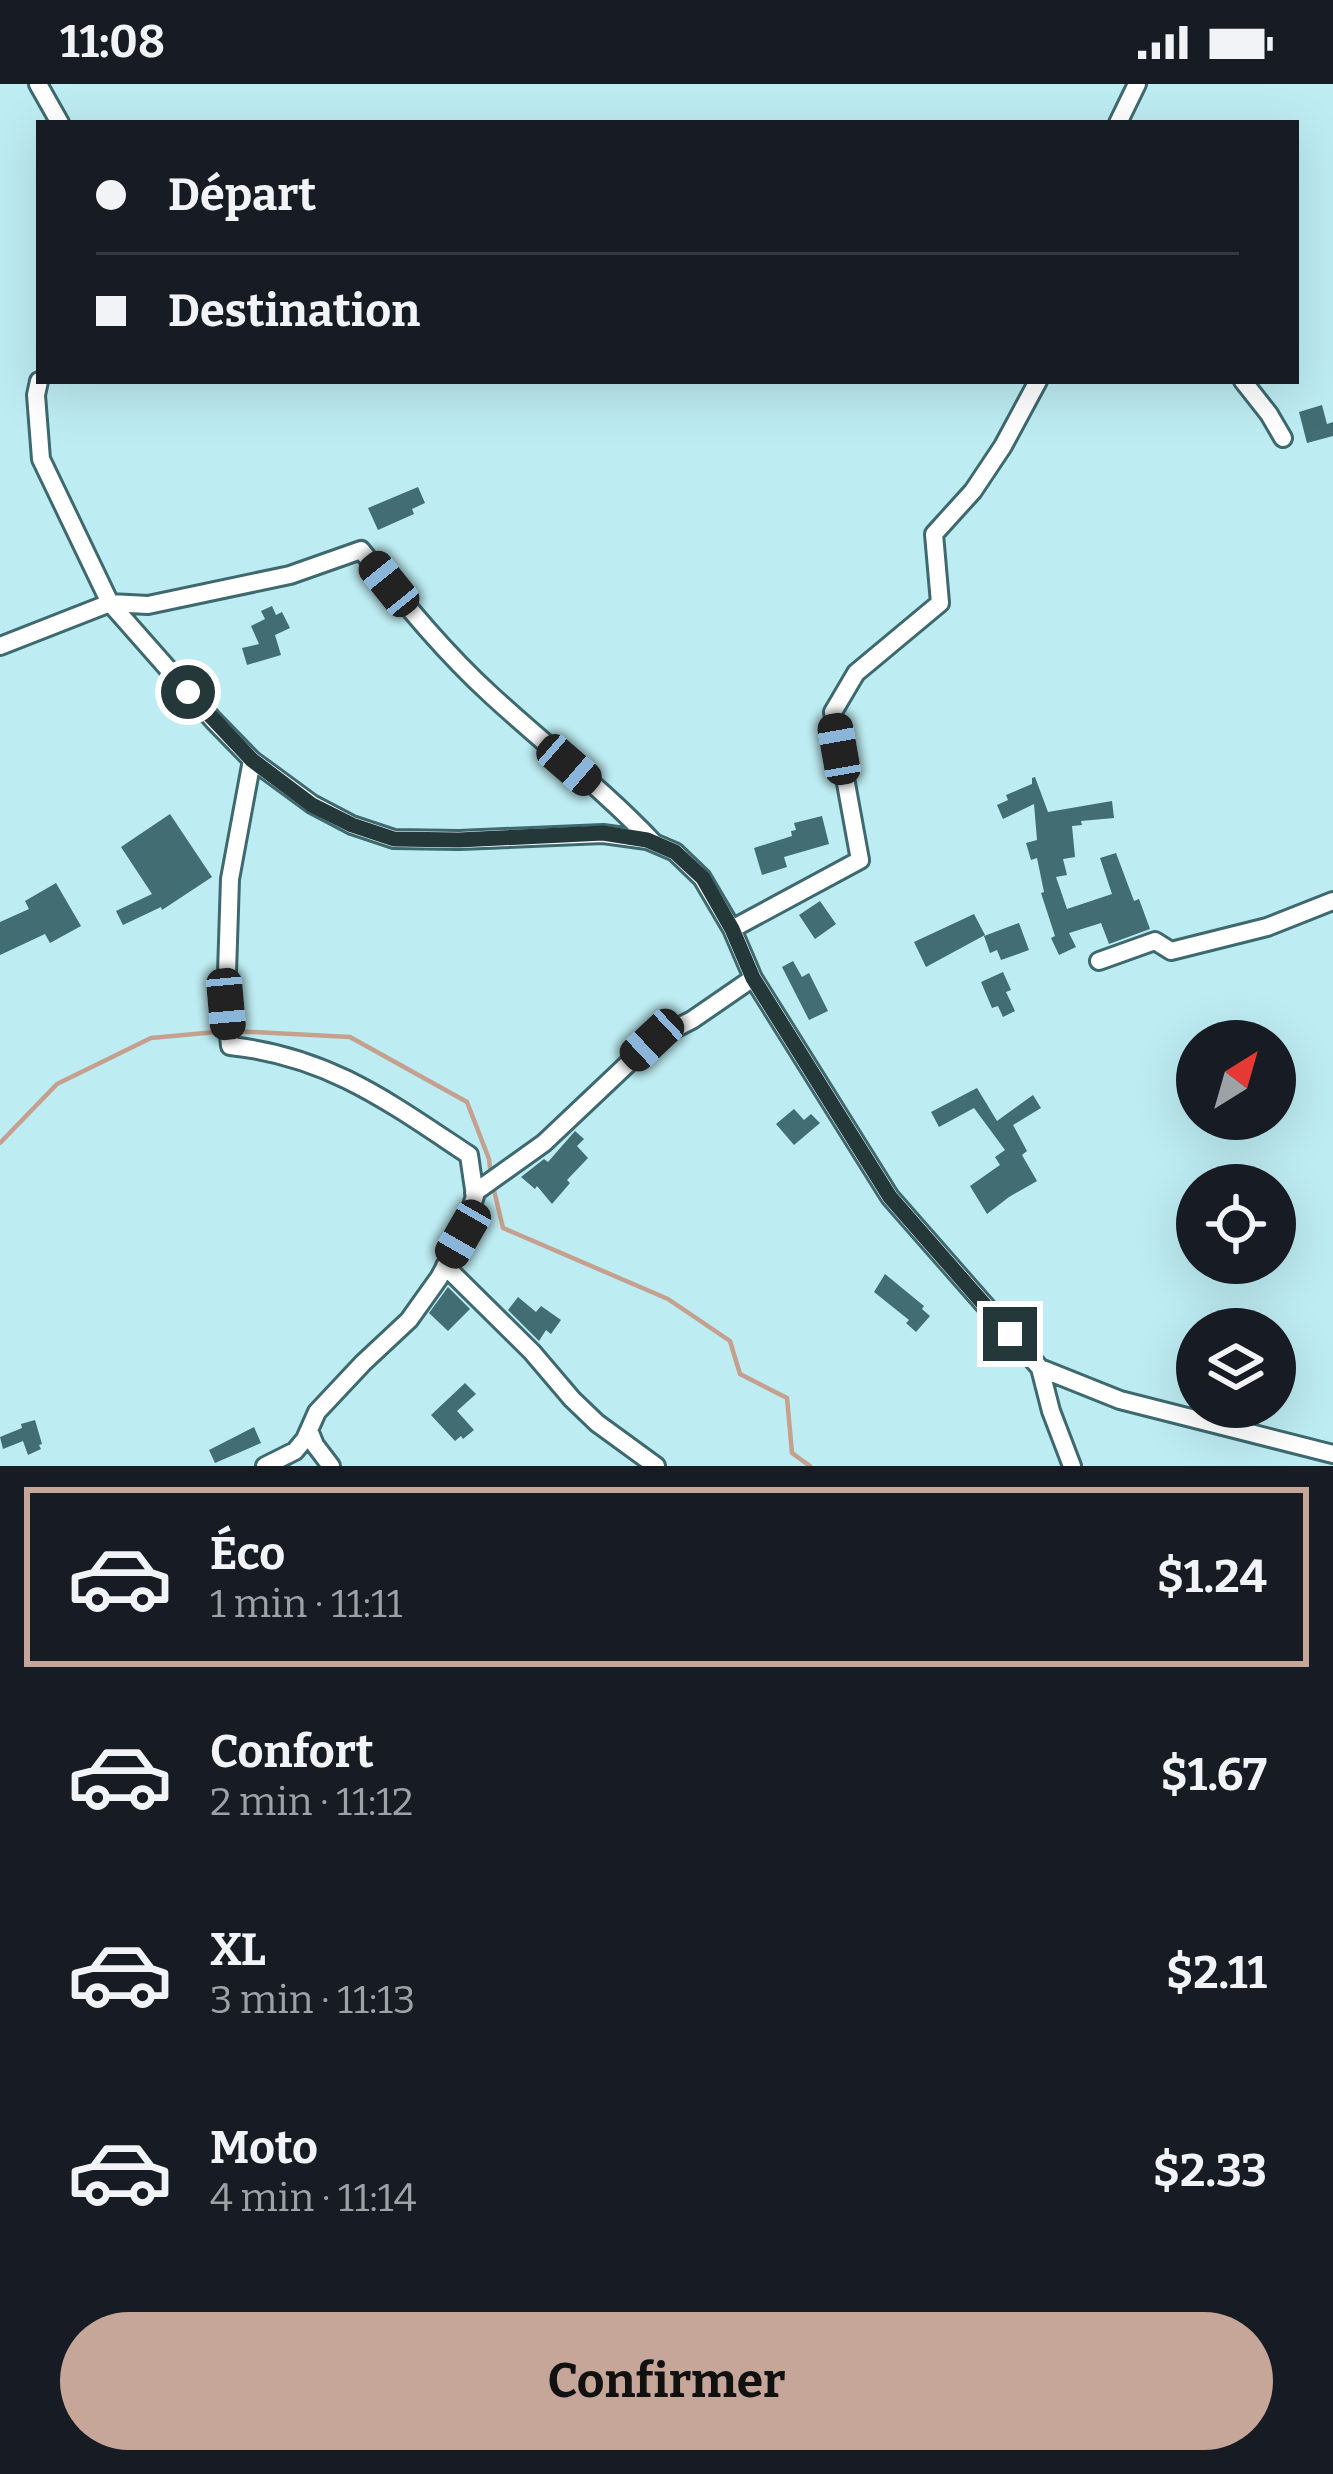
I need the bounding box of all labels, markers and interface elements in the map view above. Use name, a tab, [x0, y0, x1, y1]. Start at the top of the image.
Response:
text: 11:08	[60, 15, 165, 69]
text: Départ	[168, 168, 316, 222]
text: Destination	[168, 284, 420, 338]
car	[352, 545, 426, 623]
route start	[161, 665, 215, 719]
car	[815, 710, 863, 788]
car	[530, 728, 608, 802]
car	[205, 967, 247, 1041]
car	[613, 1002, 691, 1078]
north arrow	[1176, 1020, 1296, 1140]
map controls	[1176, 1020, 1296, 1428]
button: locate	[1176, 1164, 1296, 1284]
car	[429, 1194, 497, 1274]
route end	[983, 1307, 1037, 1361]
button: layers	[1176, 1308, 1296, 1428]
icon: car	[66, 1523, 174, 1631]
text: Éco	[210, 1527, 285, 1581]
text: $1.24	[1157, 1550, 1267, 1604]
text: 1 min · 11:11	[210, 1581, 403, 1627]
icon: car	[66, 1721, 174, 1829]
text: Confort	[210, 1725, 374, 1779]
text: $1.67	[1161, 1748, 1267, 1802]
text: 2 min · 11:12	[210, 1779, 413, 1825]
icon: car	[66, 1919, 174, 2027]
text: XL	[210, 1923, 266, 1977]
text: $2.11	[1166, 1946, 1267, 2000]
text: 3 min · 11:13	[210, 1977, 415, 2023]
icon: car	[66, 2117, 174, 2225]
text: Moto	[210, 2121, 318, 2175]
text: $2.33	[1153, 2144, 1267, 2198]
text: 4 min · 11:14	[210, 2175, 416, 2221]
button: Confirmer	[60, 2312, 1273, 2450]

